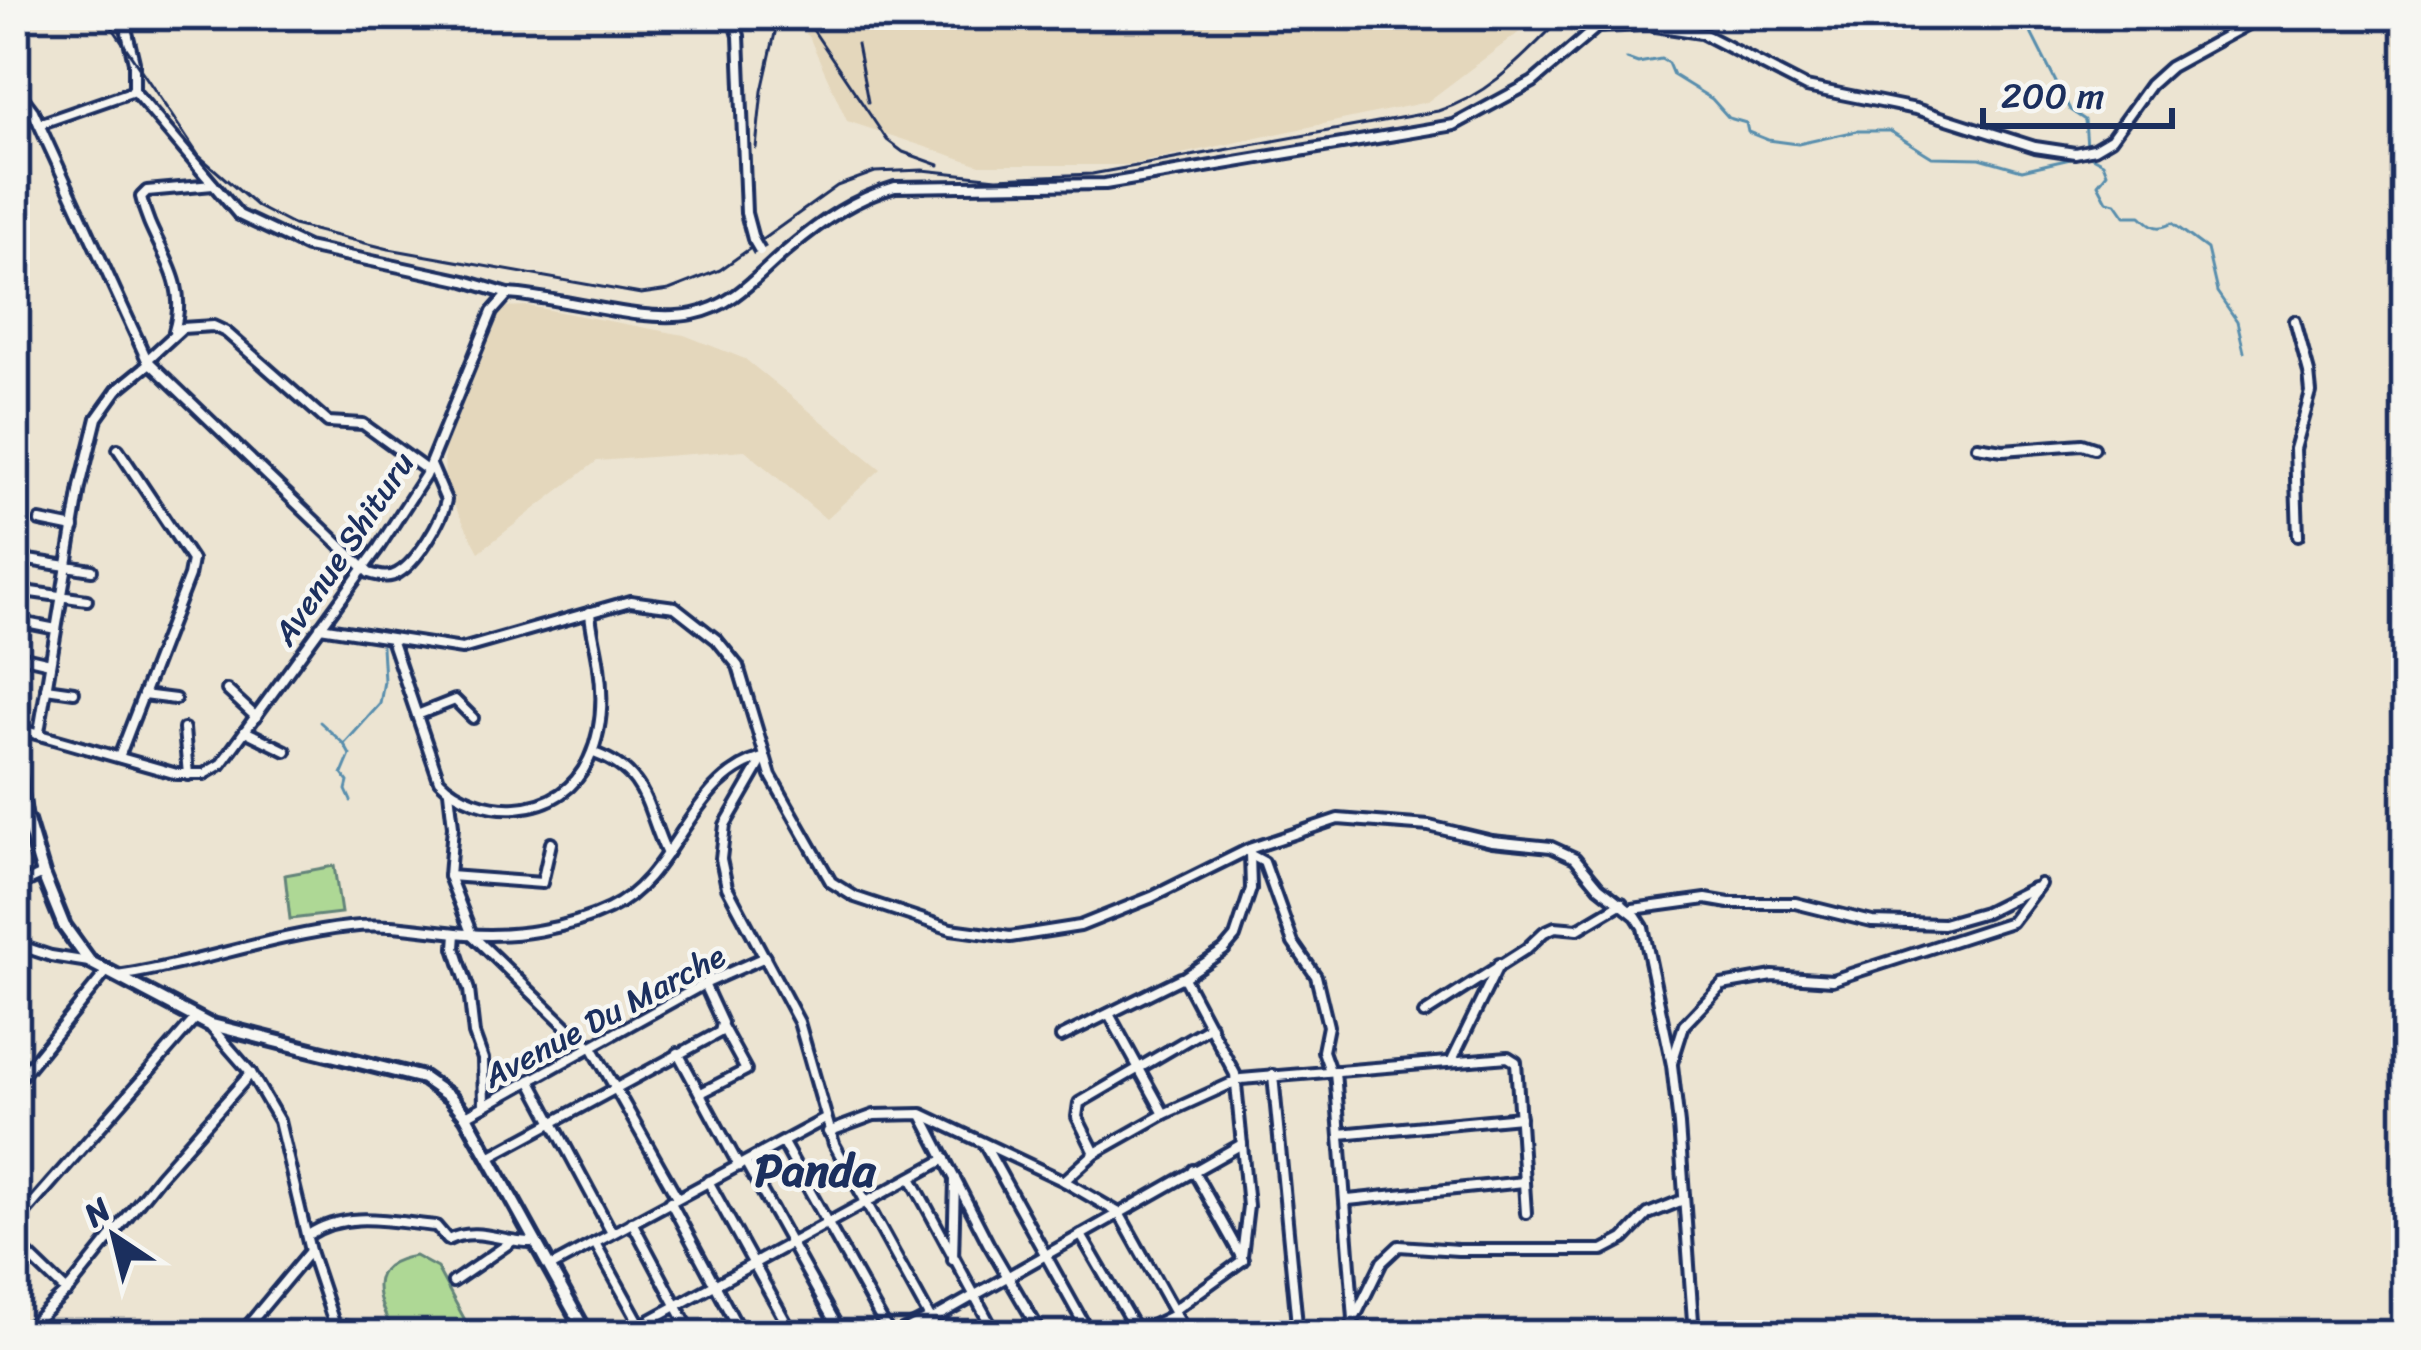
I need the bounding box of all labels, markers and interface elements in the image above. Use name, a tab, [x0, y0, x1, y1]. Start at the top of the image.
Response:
scale bar	[1983, 54, 2172, 128]
text: 200 m	[2001, 64, 2104, 128]
street label: Avenue Shituru	[256, 439, 431, 659]
street label: Avenue Du Marche	[472, 927, 736, 1105]
district label: Panda	[755, 1131, 877, 1211]
north arrow	[54, 1176, 174, 1296]
text: N	[71, 1181, 124, 1243]

